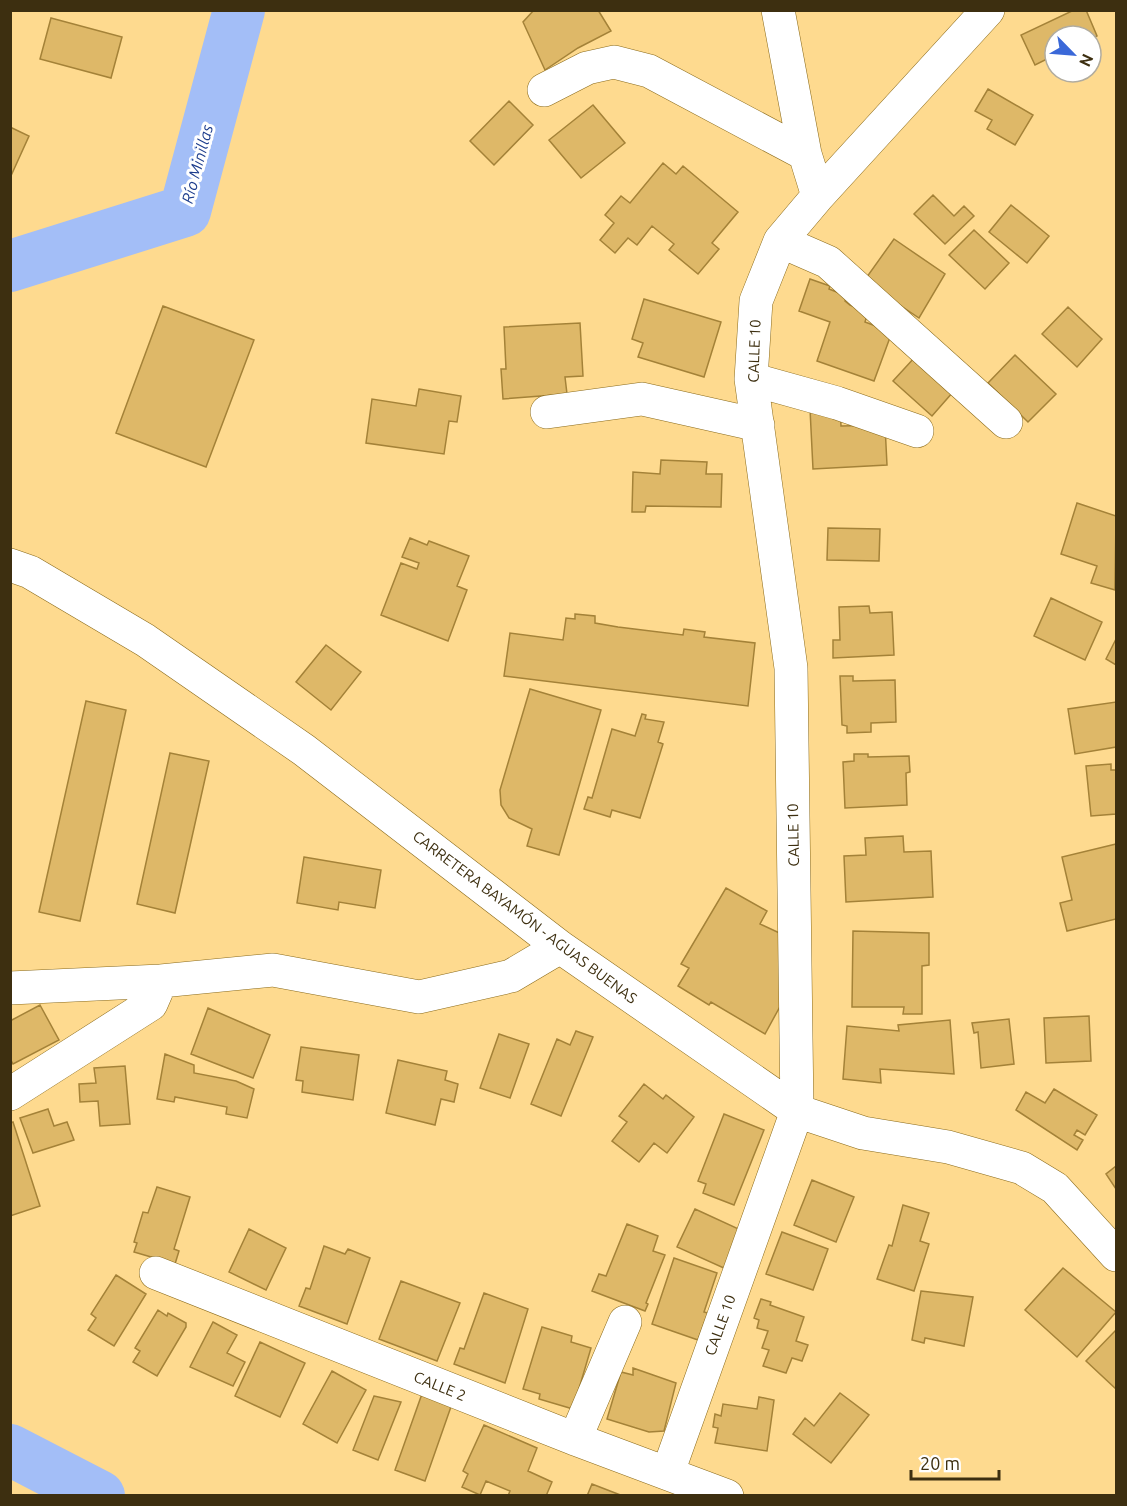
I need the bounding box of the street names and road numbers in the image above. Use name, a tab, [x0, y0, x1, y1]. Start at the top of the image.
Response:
street label: CALLE 10	[744, 319, 764, 383]
street label: CALLE 10	[784, 803, 802, 867]
street label: CARRETERA BAYAMÓN - AGUAS BUENAS	[410, 827, 640, 1007]
street label: CALLE 10	[701, 1292, 739, 1358]
street label: CALLE 2	[411, 1368, 469, 1404]

